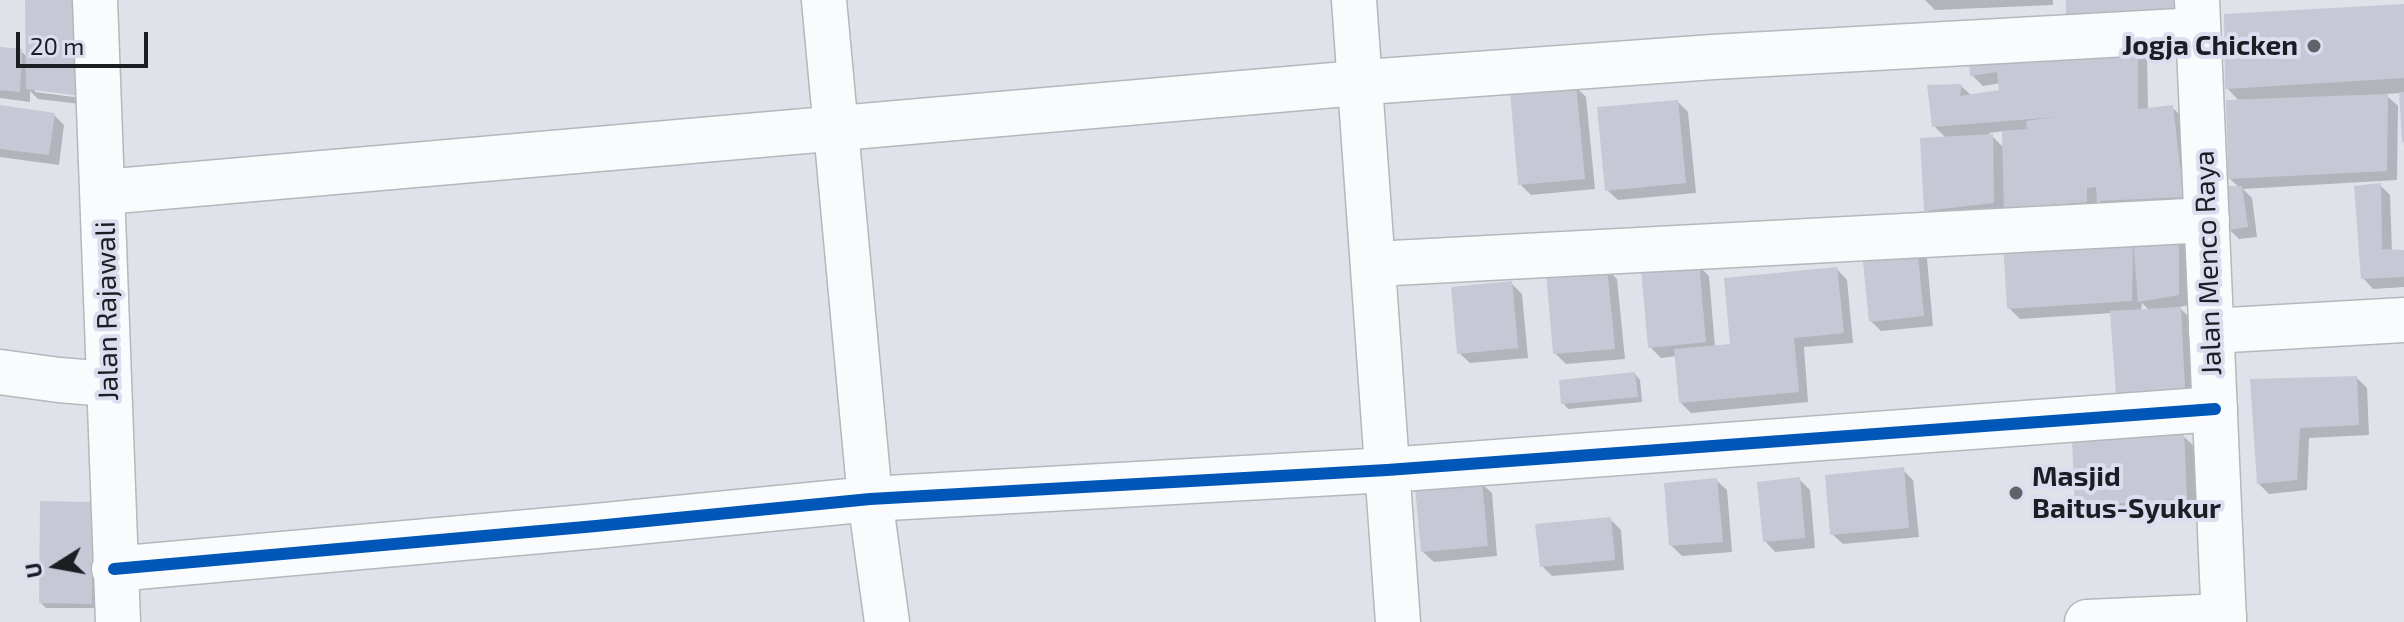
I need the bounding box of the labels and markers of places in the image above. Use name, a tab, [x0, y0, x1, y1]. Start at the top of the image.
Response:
place label: Jogja Chicken	[2122, 29, 2298, 63]
marker: Jogja Chicken	[2305, 37, 2323, 55]
place label: Masjid Baitus-Syukur	[2032, 460, 2221, 526]
marker: Masjid Baitus-Syukur	[2007, 484, 2025, 502]

